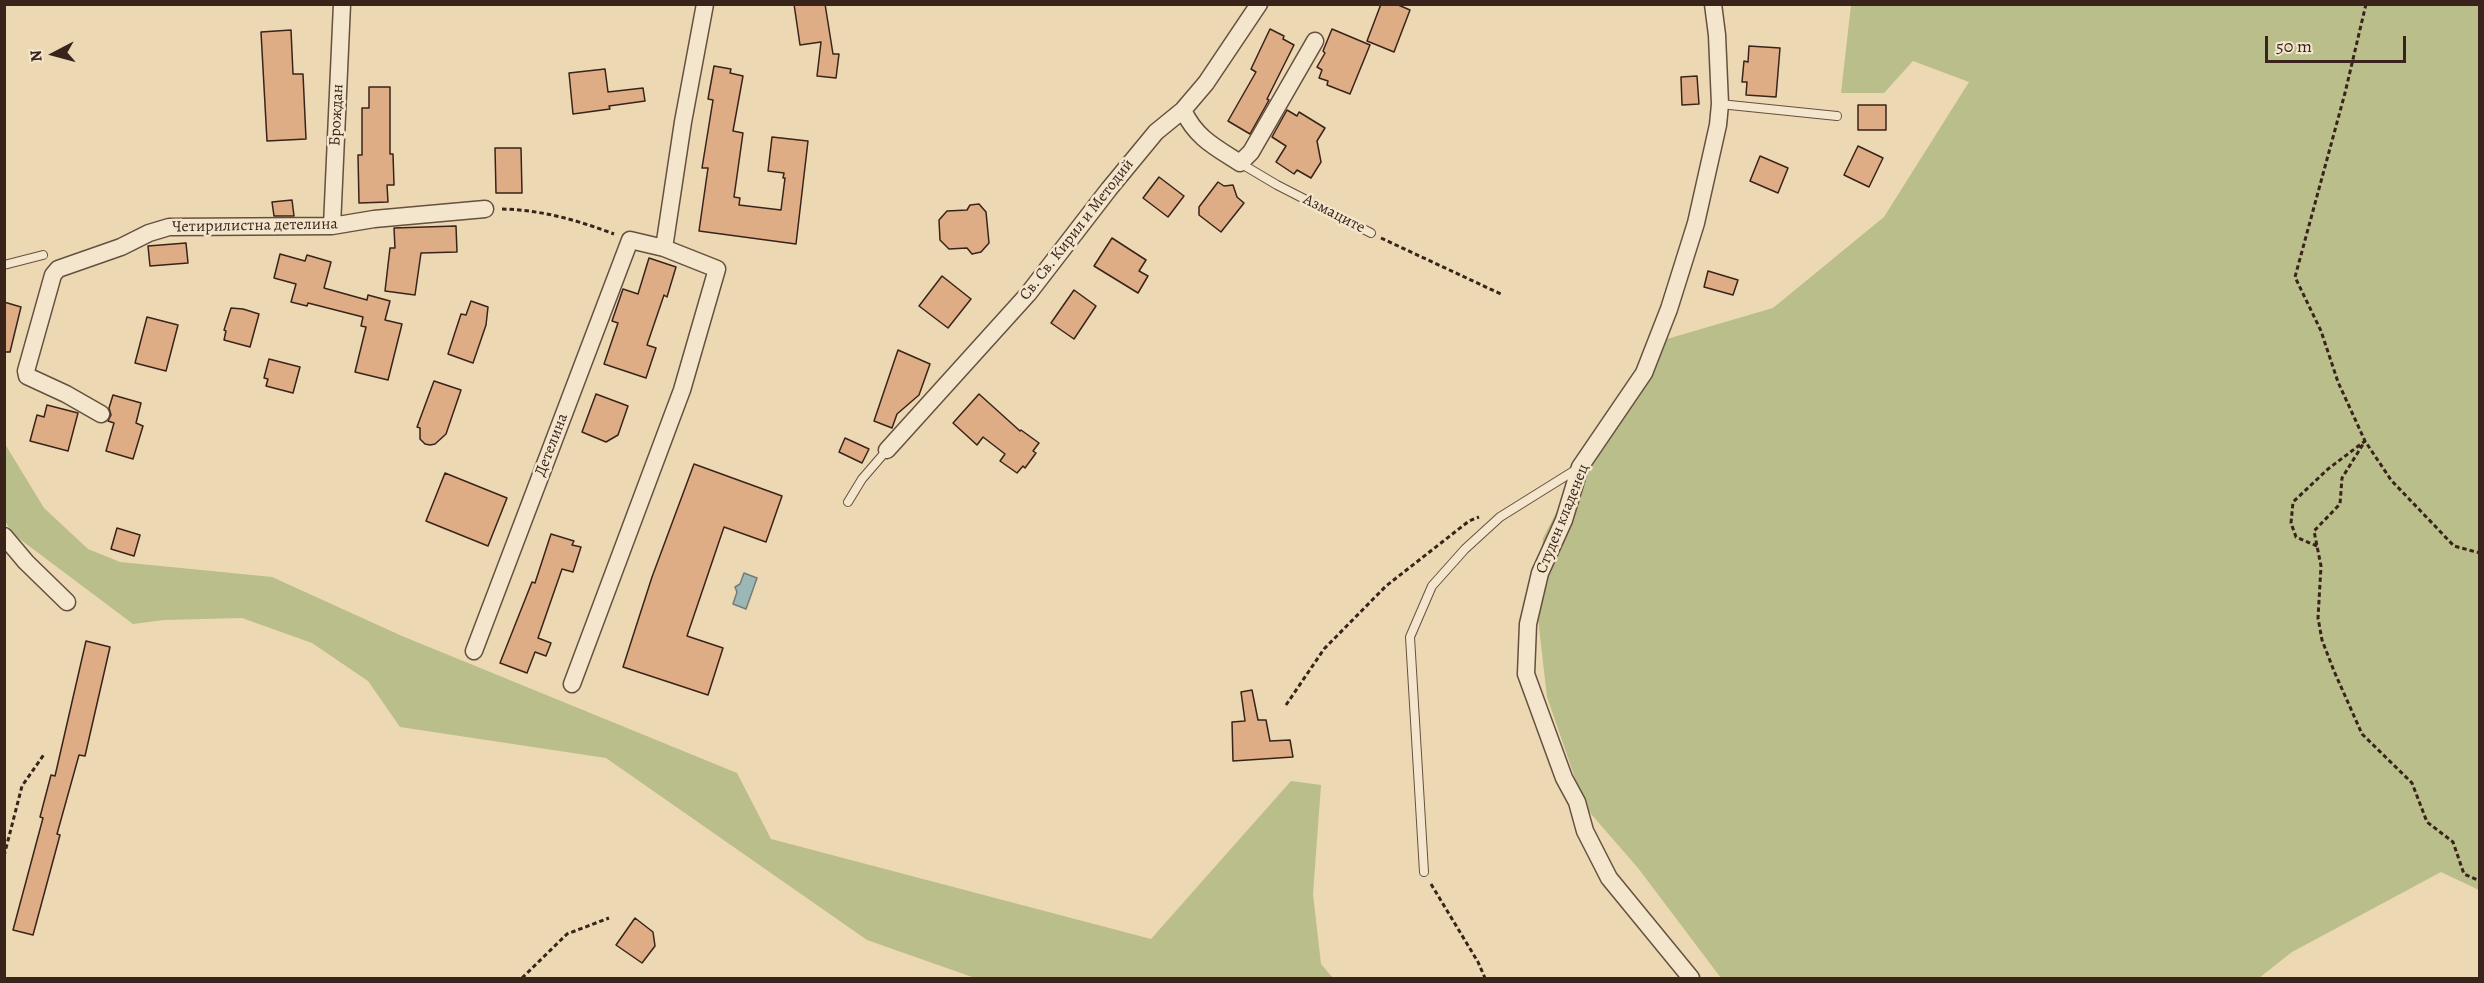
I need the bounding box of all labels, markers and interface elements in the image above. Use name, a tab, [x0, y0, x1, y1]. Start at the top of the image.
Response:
north arrow	[24, 24, 84, 84]
scale bar	[2268, 24, 2409, 62]
text: 50 m	[2276, 34, 2312, 58]
text: N	[25, 49, 48, 63]
street label: Брождан	[326, 83, 348, 147]
street label: Св. Св. Кирил и Методий	[1016, 156, 1138, 304]
street label: Азмаците	[1300, 190, 1368, 238]
street label: Четирилистна детелина	[172, 215, 338, 237]
street label: Детелина	[531, 411, 573, 479]
street label: Студен кладенец	[1532, 461, 1594, 577]

